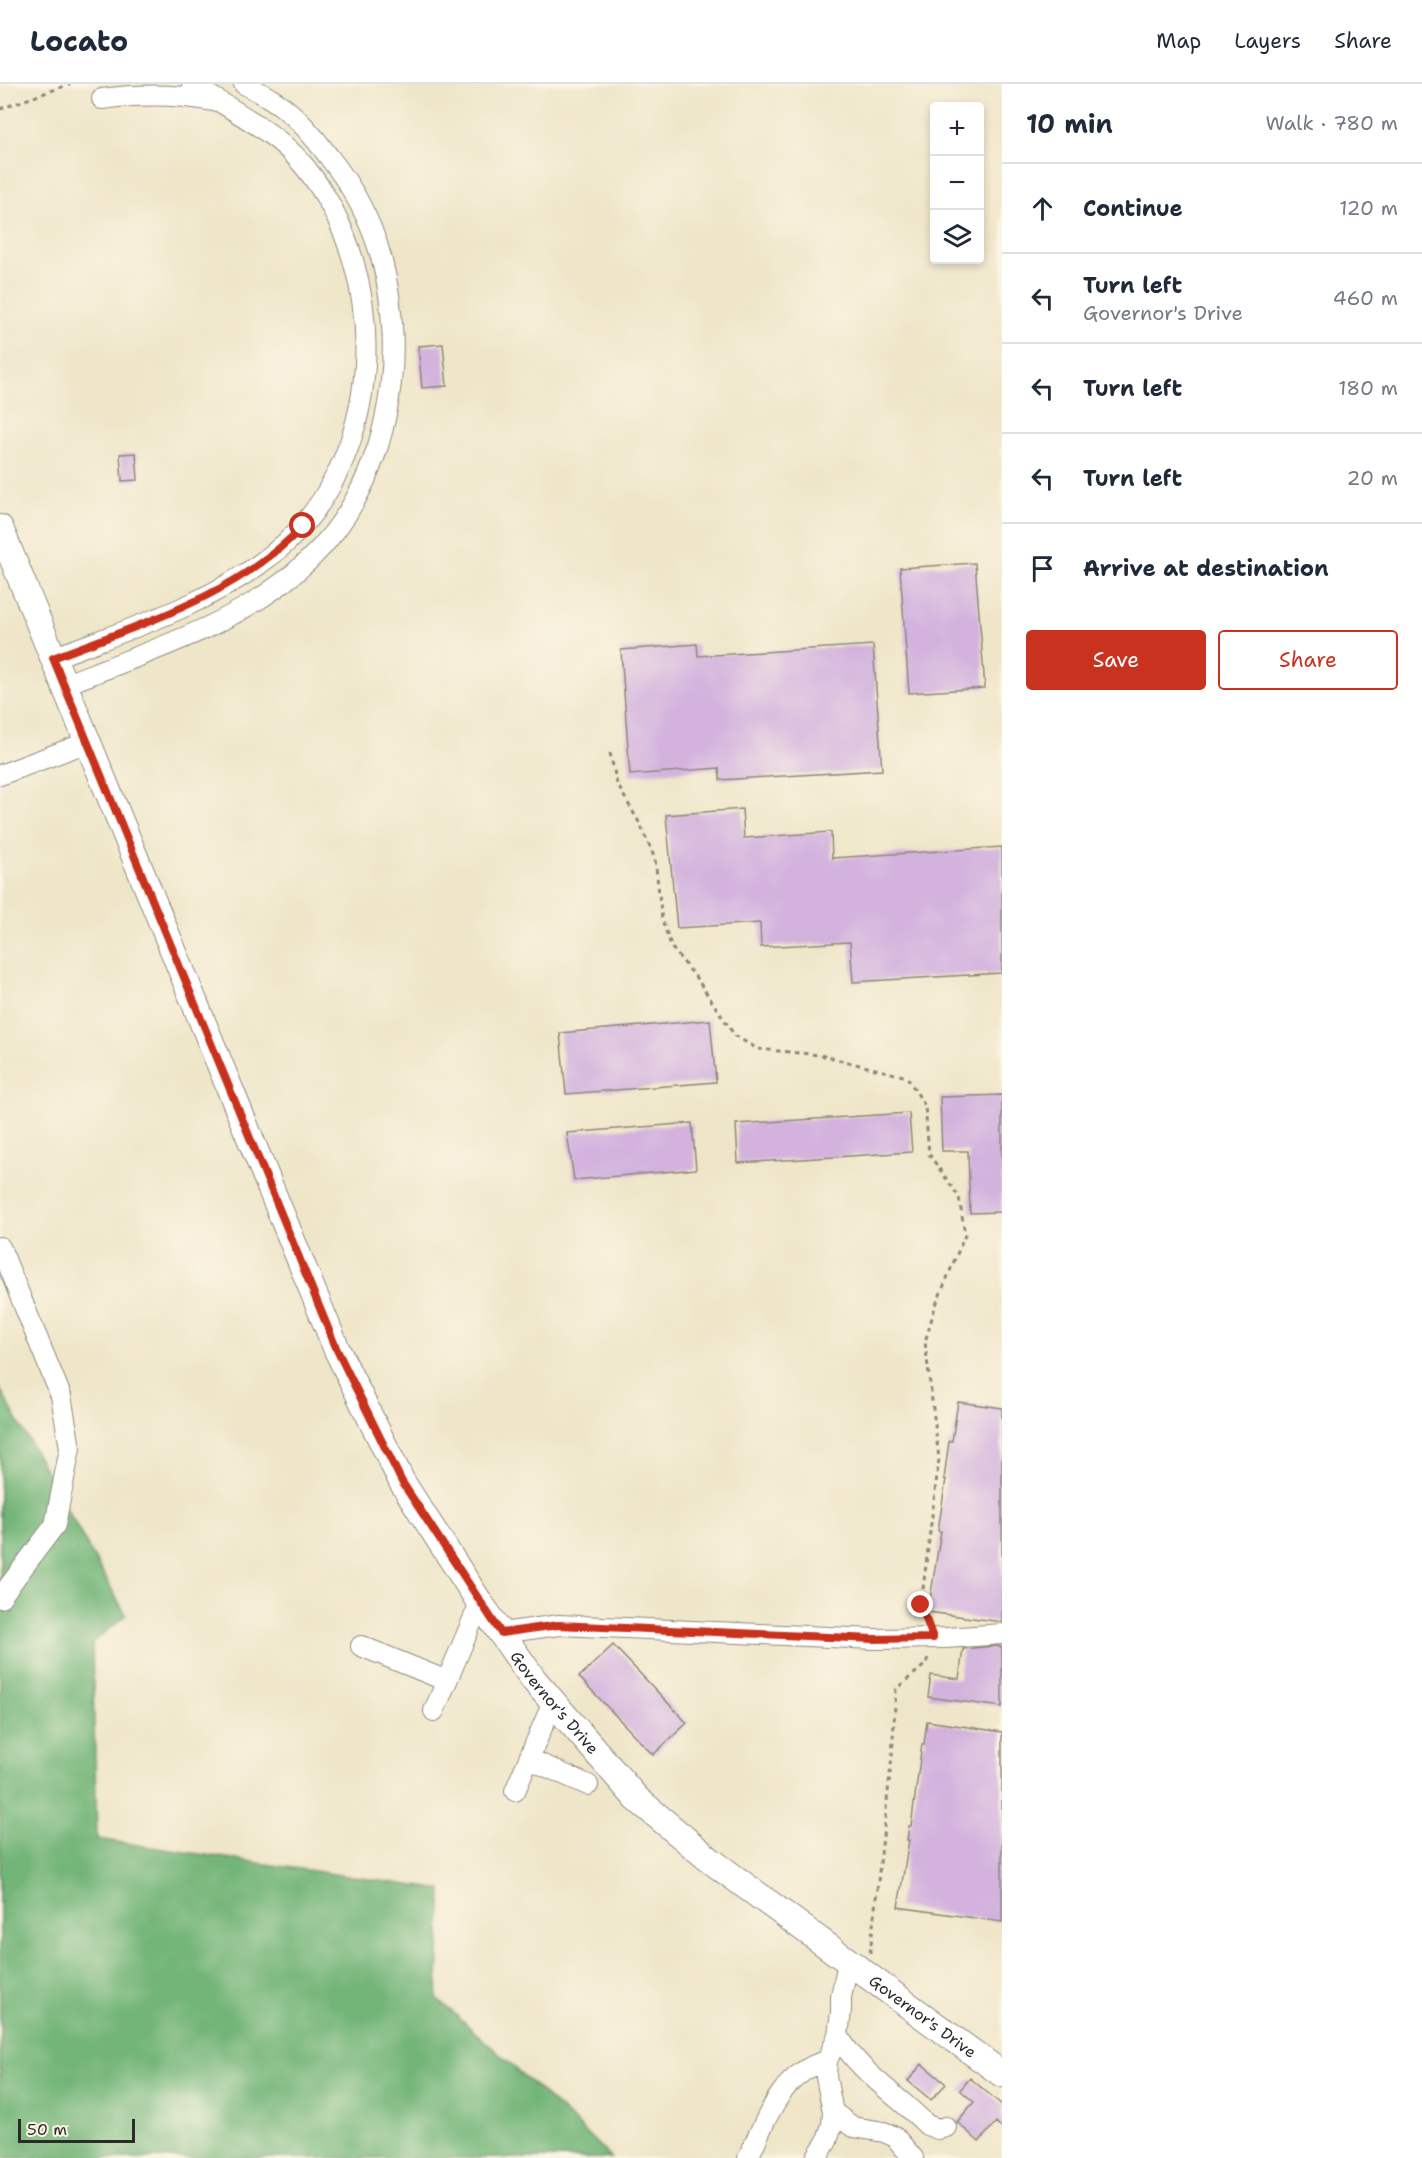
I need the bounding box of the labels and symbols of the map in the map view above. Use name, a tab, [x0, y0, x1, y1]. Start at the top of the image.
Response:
route start	[289, 512, 315, 538]
route end	[907, 1591, 933, 1617]
street label: Governor's Drive	[506, 1647, 604, 1758]
street label: Governor's Drive	[865, 1970, 981, 2062]
scale bar	[18, 2116, 135, 2144]

